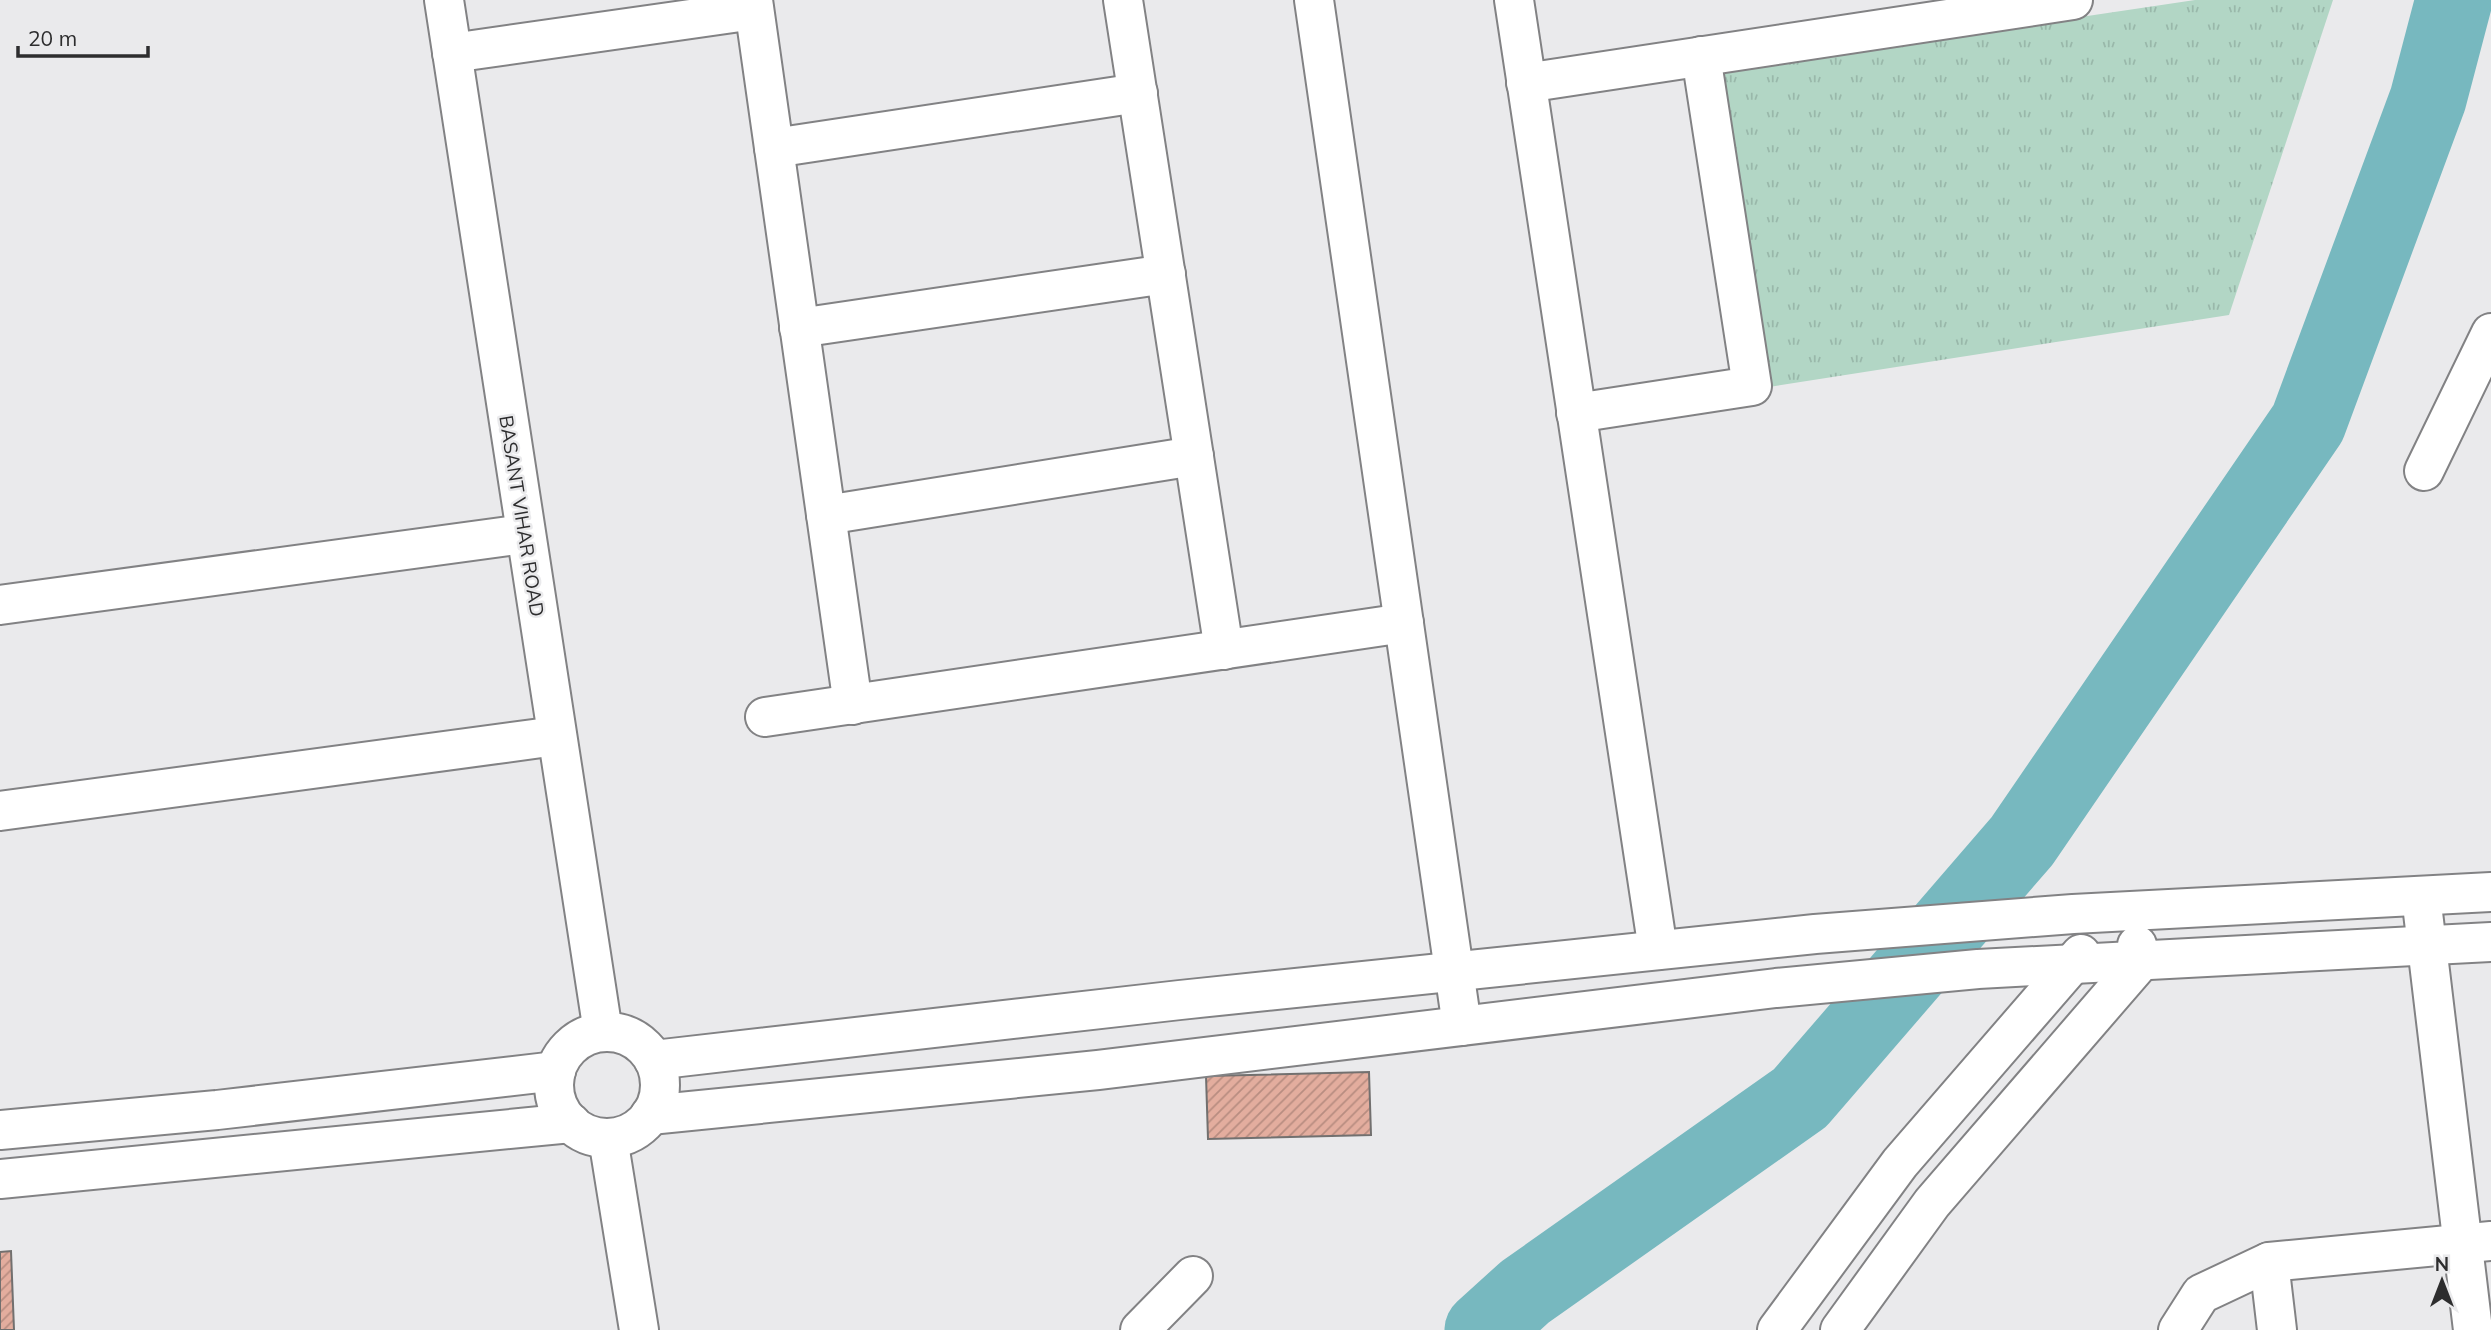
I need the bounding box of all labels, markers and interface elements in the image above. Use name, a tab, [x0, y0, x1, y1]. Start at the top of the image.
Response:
scale bar	[18, 14, 147, 58]
text: 20 m	[28, 25, 77, 51]
street label: BASANT VIHAR ROAD	[494, 414, 550, 618]
north arrow	[2407, 1246, 2477, 1316]
text: N	[2435, 1252, 2449, 1276]

